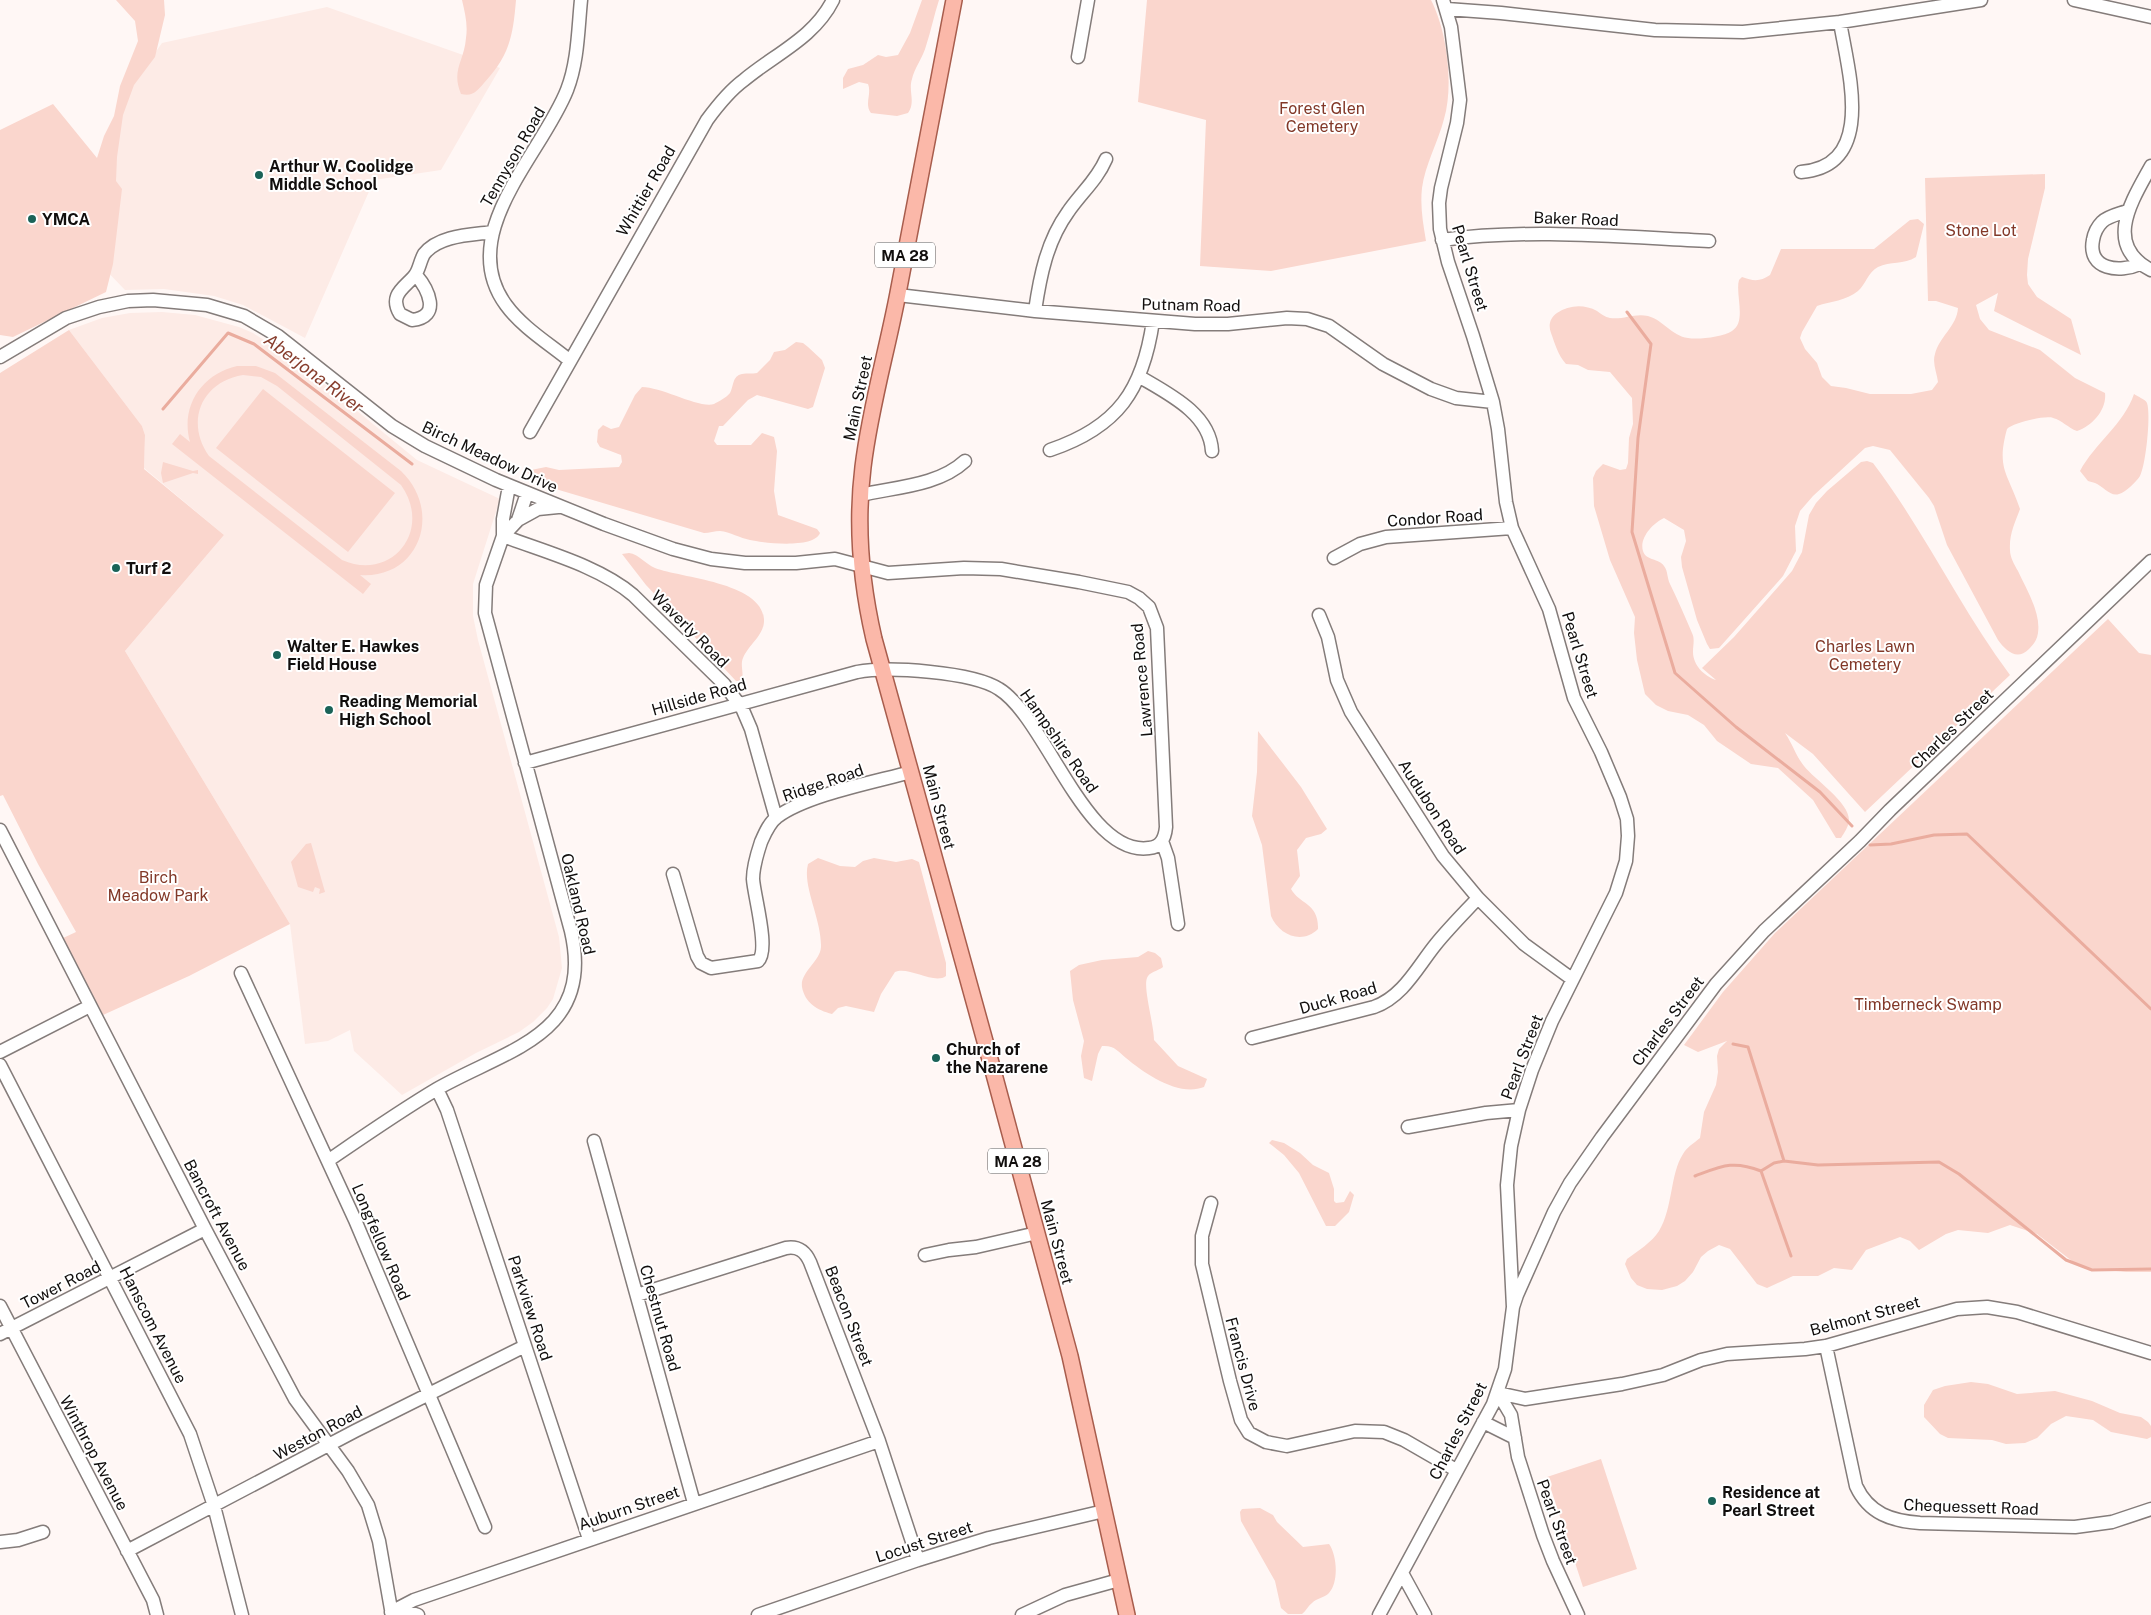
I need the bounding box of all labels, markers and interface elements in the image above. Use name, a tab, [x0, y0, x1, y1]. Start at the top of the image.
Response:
park label: Forest Glen Cemetery	[1279, 99, 1365, 136]
street label: Tennyson Road	[477, 104, 549, 210]
street label: Whittier Road	[612, 142, 680, 240]
place label: Arthur W. Coolidge Middle School	[269, 157, 413, 194]
marker: Arthur W. Coolidge Middle School	[253, 169, 265, 181]
street label: Baker Road	[1533, 208, 1619, 230]
place label: YMCA	[42, 210, 90, 229]
marker: YMCA	[26, 213, 38, 225]
park label: Stone Lot	[1945, 221, 2017, 240]
street label: Pearl Street	[1448, 222, 1492, 314]
road number: MA 28	[875, 242, 935, 268]
street label: Putnam Road	[1141, 295, 1241, 315]
water label: Aberjona River	[260, 329, 368, 417]
street label: Main Street	[840, 354, 876, 442]
street label: Birch Meadow Drive	[419, 417, 561, 497]
street label: Condor Road	[1387, 505, 1483, 531]
place label: Turf 2	[126, 559, 171, 578]
marker: Turf 2	[110, 562, 122, 574]
street label: Waverly Road	[648, 587, 732, 671]
street label: Pearl Street	[1558, 609, 1602, 701]
street label: Lawrence Road	[1128, 622, 1156, 738]
place label: Walter E. Hawkes Field House	[287, 637, 419, 674]
park label: Charles Lawn Cemetery	[1815, 637, 1915, 674]
marker: Walter E. Hawkes Field House	[271, 649, 283, 661]
street label: Hillside Road	[649, 674, 749, 720]
street label: Hampshire Road	[1016, 685, 1102, 797]
street label: Charles Street	[1907, 685, 1997, 773]
place label: Reading Memorial High School	[339, 692, 478, 729]
marker: Reading Memorial High School	[323, 704, 335, 716]
street label: Audubon Road	[1394, 756, 1470, 858]
street label: Ridge Road	[780, 760, 866, 806]
street label: Main Street	[919, 763, 959, 851]
street label: Oakland Road	[557, 851, 599, 957]
park label: Birch Meadow Park	[108, 868, 208, 905]
street label: Charles Street	[1628, 972, 1708, 1070]
street label: Duck Road	[1297, 978, 1379, 1018]
park label: Timberneck Swamp	[1854, 995, 2002, 1014]
street label: Pearl Street	[1497, 1012, 1547, 1102]
place label: Church of the Nazarene	[946, 1040, 1048, 1077]
marker: Church of the Nazarene	[930, 1052, 942, 1064]
road number: MA 28	[988, 1148, 1048, 1174]
street label: Bancroft Avenue	[180, 1156, 254, 1274]
street label: Longfellow Road	[348, 1181, 414, 1303]
street label: Main Street	[1037, 1198, 1077, 1286]
street label: Parkview Road	[504, 1253, 556, 1363]
street label: Tower Road	[18, 1257, 104, 1313]
street label: Hanscom Avenue	[115, 1263, 191, 1387]
street label: Chestnut Road	[636, 1263, 684, 1373]
street label: Beacon Street	[821, 1263, 877, 1369]
street label: Belmont Street	[1808, 1292, 1922, 1340]
street label: Francis Drive	[1221, 1315, 1265, 1413]
street label: Charles Street	[1425, 1379, 1491, 1483]
street label: Winthrop Avenue	[56, 1392, 132, 1514]
street label: Weston Road	[270, 1402, 366, 1464]
street label: Pearl Street	[1533, 1477, 1581, 1567]
street label: Auburn Street	[576, 1482, 682, 1534]
place label: Residence at Pearl Street	[1722, 1483, 1820, 1520]
marker: Residence at Pearl Street	[1706, 1495, 1718, 1507]
street label: Chequessett Road	[1903, 1495, 2039, 1519]
street label: Locust Street	[873, 1517, 975, 1567]

